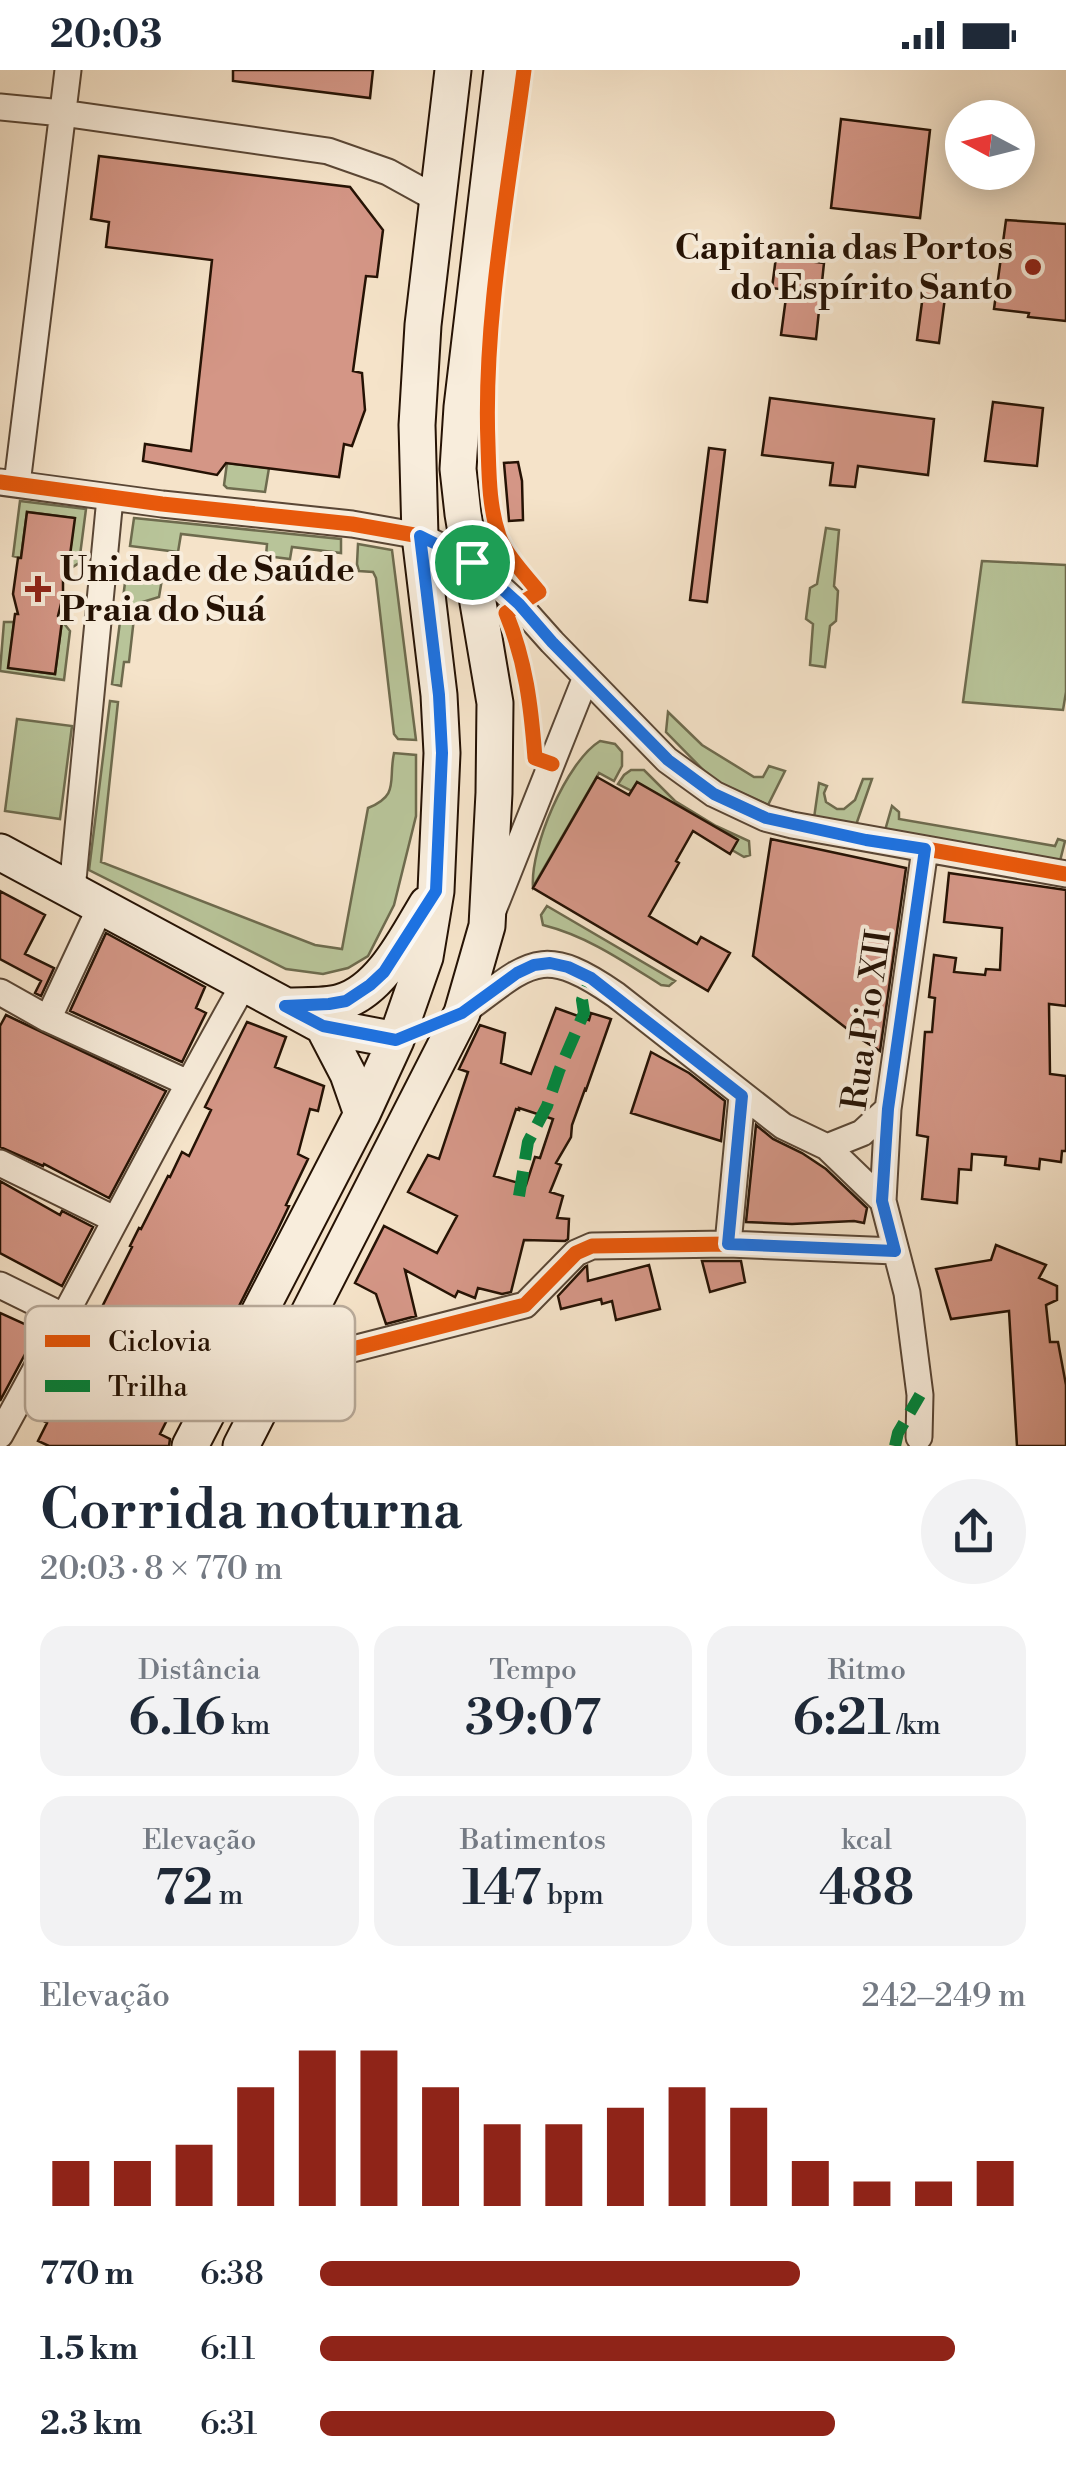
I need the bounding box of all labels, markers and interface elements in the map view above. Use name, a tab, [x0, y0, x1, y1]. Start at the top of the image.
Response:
text: 20:03	[50, 12, 162, 59]
north arrow	[945, 100, 1035, 190]
map controls	[945, 100, 1035, 190]
place label: Capitania das Portos do Espírito Santo	[675, 227, 1013, 310]
marker: Capitania das Portos do Espírito Santo	[1022, 256, 1044, 278]
pin	[430, 520, 515, 605]
icon: arrive	[445, 535, 500, 590]
place label: Unidade de Saúde Praia do Suá	[60, 549, 355, 632]
marker: Unidade de Saúde Praia do Suá	[25, 576, 51, 602]
street label: Rua Pio XII	[834, 927, 901, 1113]
legend	[25, 1306, 355, 1421]
text: Ciclovia	[108, 1325, 212, 1360]
text: Trilha	[108, 1370, 188, 1405]
text: Corrida noturna	[40, 1477, 462, 1546]
button: share	[921, 1479, 1026, 1584]
text: 20:03 · 8 × 770 m	[40, 1549, 283, 1589]
text: Distância	[138, 1653, 260, 1688]
text: Tempo	[489, 1653, 577, 1688]
text: Ritmo	[827, 1653, 906, 1688]
text: 6.16	[128, 1688, 225, 1750]
text: 39:07	[465, 1688, 601, 1750]
text: 6:21	[792, 1688, 891, 1750]
text: km	[225, 1708, 270, 1743]
text: /km	[891, 1708, 941, 1743]
text: Elevação	[142, 1823, 256, 1858]
text: Batimentos	[460, 1823, 606, 1858]
text: kcal	[841, 1823, 892, 1858]
text: 72	[155, 1858, 213, 1920]
text: 147	[462, 1858, 541, 1920]
text: 488	[819, 1858, 914, 1920]
text: m	[213, 1878, 243, 1913]
text: bpm	[541, 1878, 604, 1913]
text: Elevação	[40, 1976, 170, 2016]
text: 242–249 m	[861, 1976, 1026, 2016]
text: 770 m	[40, 2254, 134, 2294]
text: 6:38	[200, 2254, 264, 2294]
text: 1.5 km	[40, 2329, 138, 2369]
text: 6:11	[200, 2329, 255, 2369]
text: 2.3 km	[40, 2404, 142, 2444]
text: 6:31	[200, 2404, 257, 2444]

